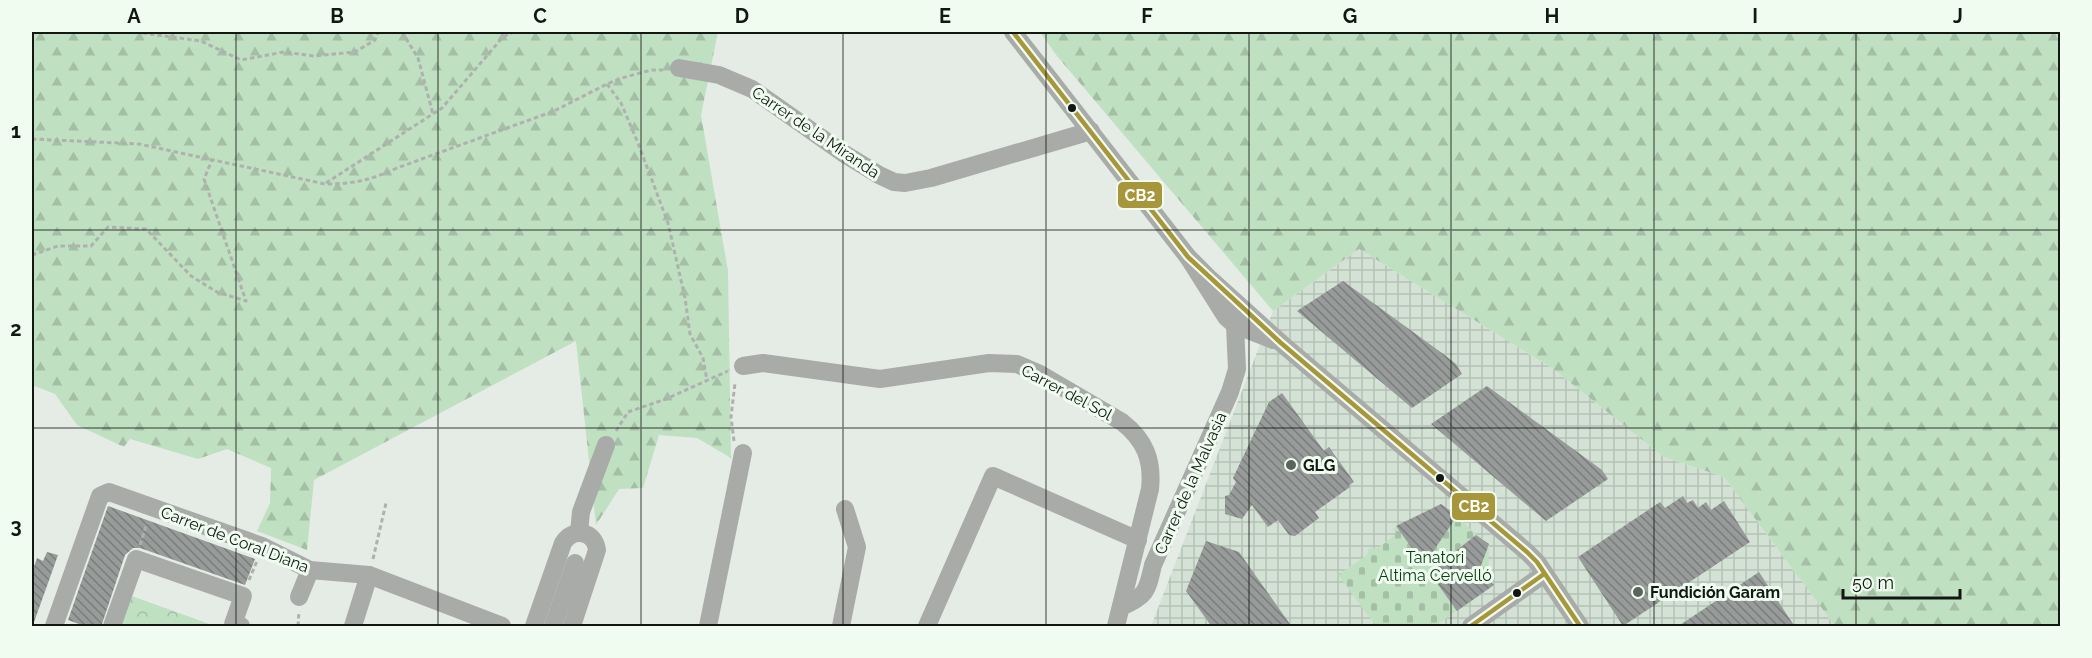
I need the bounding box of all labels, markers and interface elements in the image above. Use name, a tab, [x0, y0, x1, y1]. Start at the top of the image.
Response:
text: A	[127, 4, 141, 28]
text: B	[330, 4, 344, 28]
text: C	[533, 4, 547, 28]
text: D	[735, 4, 749, 28]
text: E	[939, 4, 951, 28]
text: F	[1141, 4, 1153, 28]
text: G	[1343, 4, 1357, 28]
text: H	[1545, 4, 1559, 28]
text: I	[1752, 4, 1758, 28]
text: J	[1953, 4, 1963, 28]
street label: Carrer de la Miranda	[748, 83, 883, 182]
unlabelled marker	[1066, 102, 1078, 114]
text: 1	[11, 119, 21, 143]
line badge: CB2	[1117, 181, 1163, 209]
text: CB2	[1125, 186, 1155, 205]
text: 2	[10, 317, 22, 341]
street label: Carrer del Sol	[1018, 361, 1116, 425]
street label: Carrer de la Malvasia	[1151, 409, 1230, 557]
place label: GLG	[1303, 456, 1335, 475]
marker: GLG	[1284, 458, 1298, 472]
unlabelled marker	[1434, 472, 1446, 484]
line badge: CB2	[1451, 492, 1496, 521]
text: CB2	[1459, 497, 1489, 516]
street label: Carrer de Coral Diana	[158, 502, 312, 577]
text: 3	[10, 514, 22, 538]
park label: Tanatori Altima Cervelló	[1378, 548, 1492, 585]
scale bar	[1843, 562, 1960, 600]
text: 50 m	[1852, 572, 1894, 593]
place label: Fundición Garam	[1650, 583, 1780, 602]
marker: Fundición Garam	[1631, 585, 1645, 599]
unlabelled marker	[1511, 587, 1523, 599]

